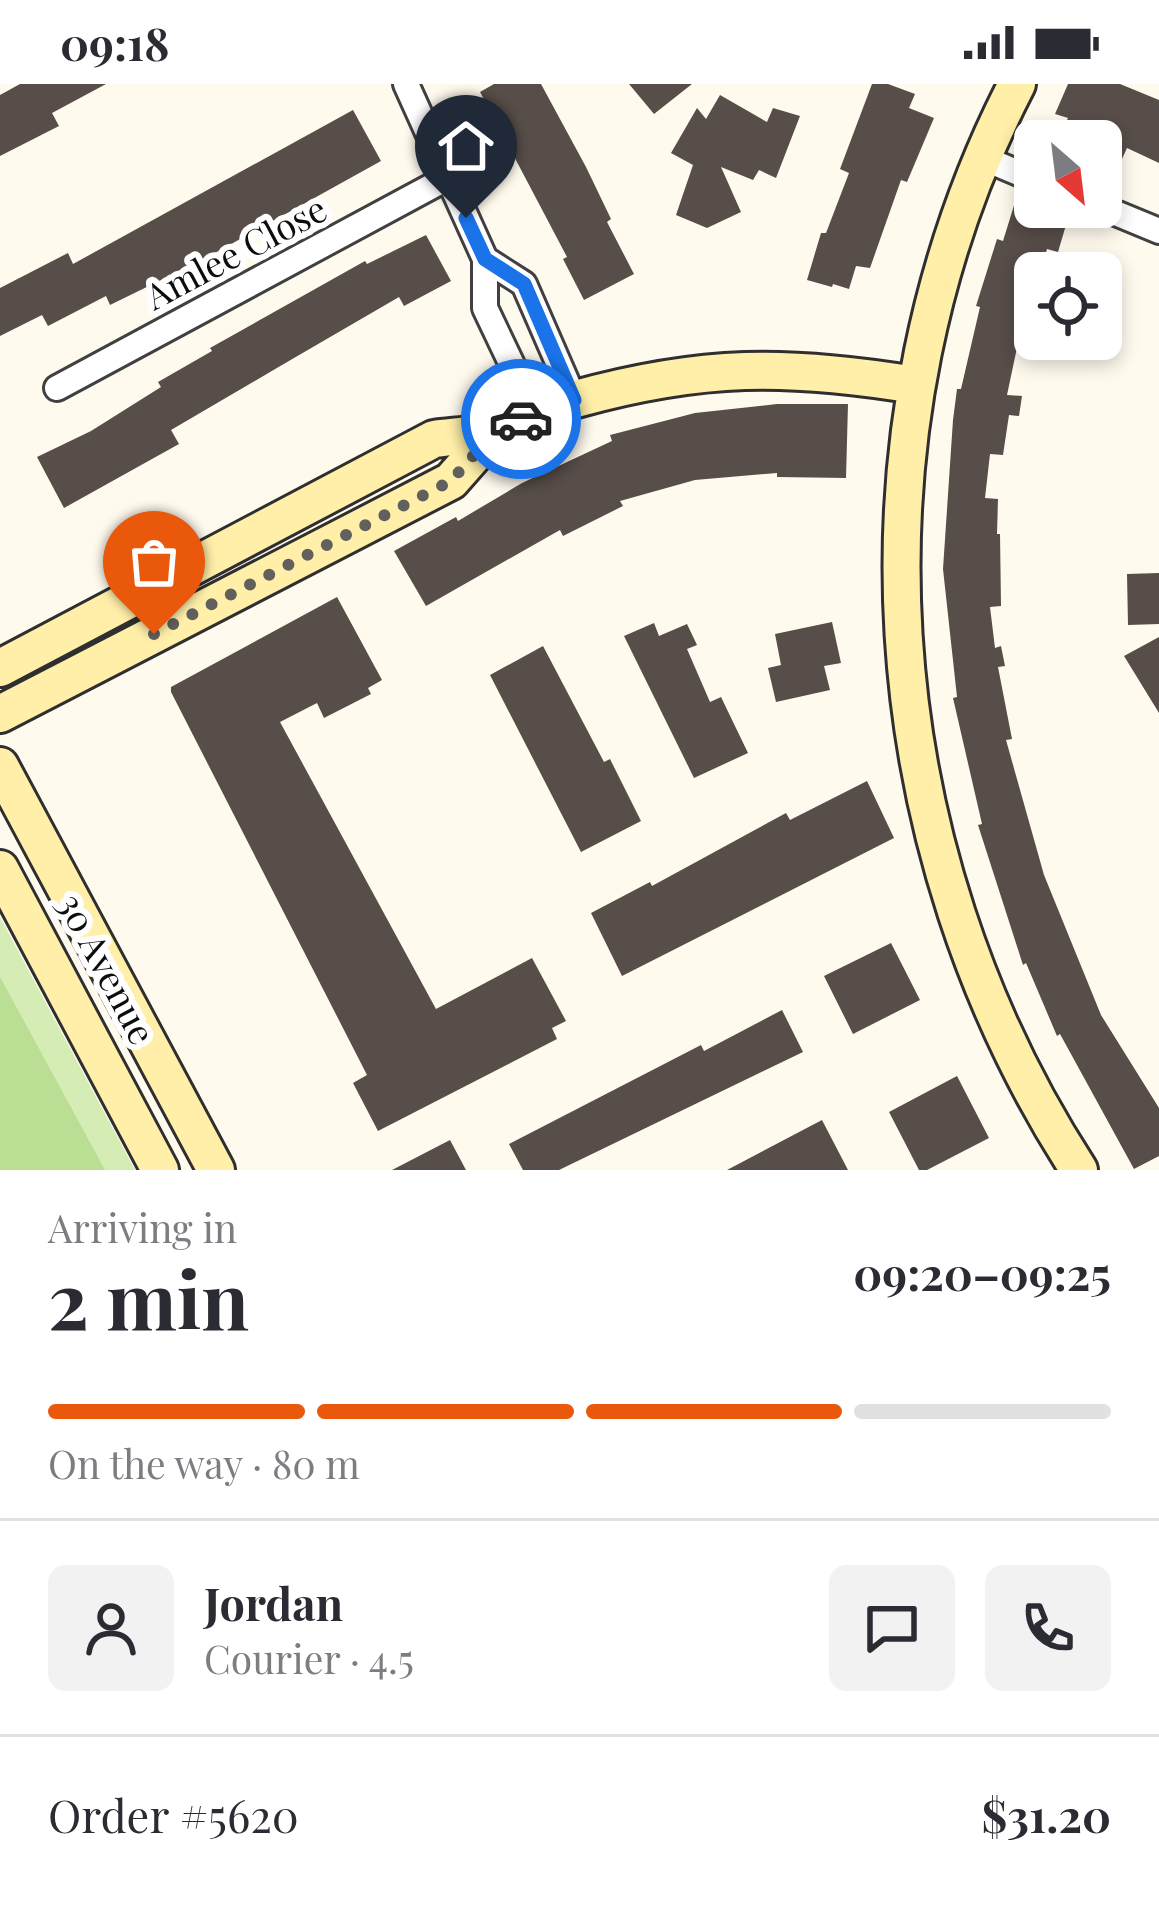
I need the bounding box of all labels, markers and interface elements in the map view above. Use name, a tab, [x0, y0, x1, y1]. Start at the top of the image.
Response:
text: 09:18	[60, 12, 169, 72]
pin	[415, 95, 517, 218]
icon: home	[433, 113, 499, 179]
north arrow	[1014, 120, 1122, 228]
map controls	[1014, 120, 1122, 360]
street label: Amlee Close	[135, 183, 334, 319]
button: locate	[1014, 252, 1122, 360]
courier	[461, 359, 581, 479]
icon: car	[488, 386, 554, 452]
pin	[103, 511, 205, 634]
icon: bag	[121, 529, 187, 595]
street label: 30 Avenue	[48, 884, 168, 1052]
text: Arriving in	[48, 1201, 237, 1253]
text: 09:20–09:25	[853, 1242, 1111, 1302]
text: 2 min	[48, 1246, 249, 1350]
text: On the way · 80 m	[48, 1437, 360, 1489]
button: person	[48, 1565, 174, 1691]
button: chat	[829, 1565, 955, 1691]
button: phone	[985, 1565, 1111, 1691]
text: Jordan	[204, 1572, 343, 1632]
text: Courier · 4.5	[204, 1632, 414, 1684]
text: Order #5620	[48, 1784, 299, 1844]
text: $31.20	[981, 1784, 1111, 1844]

